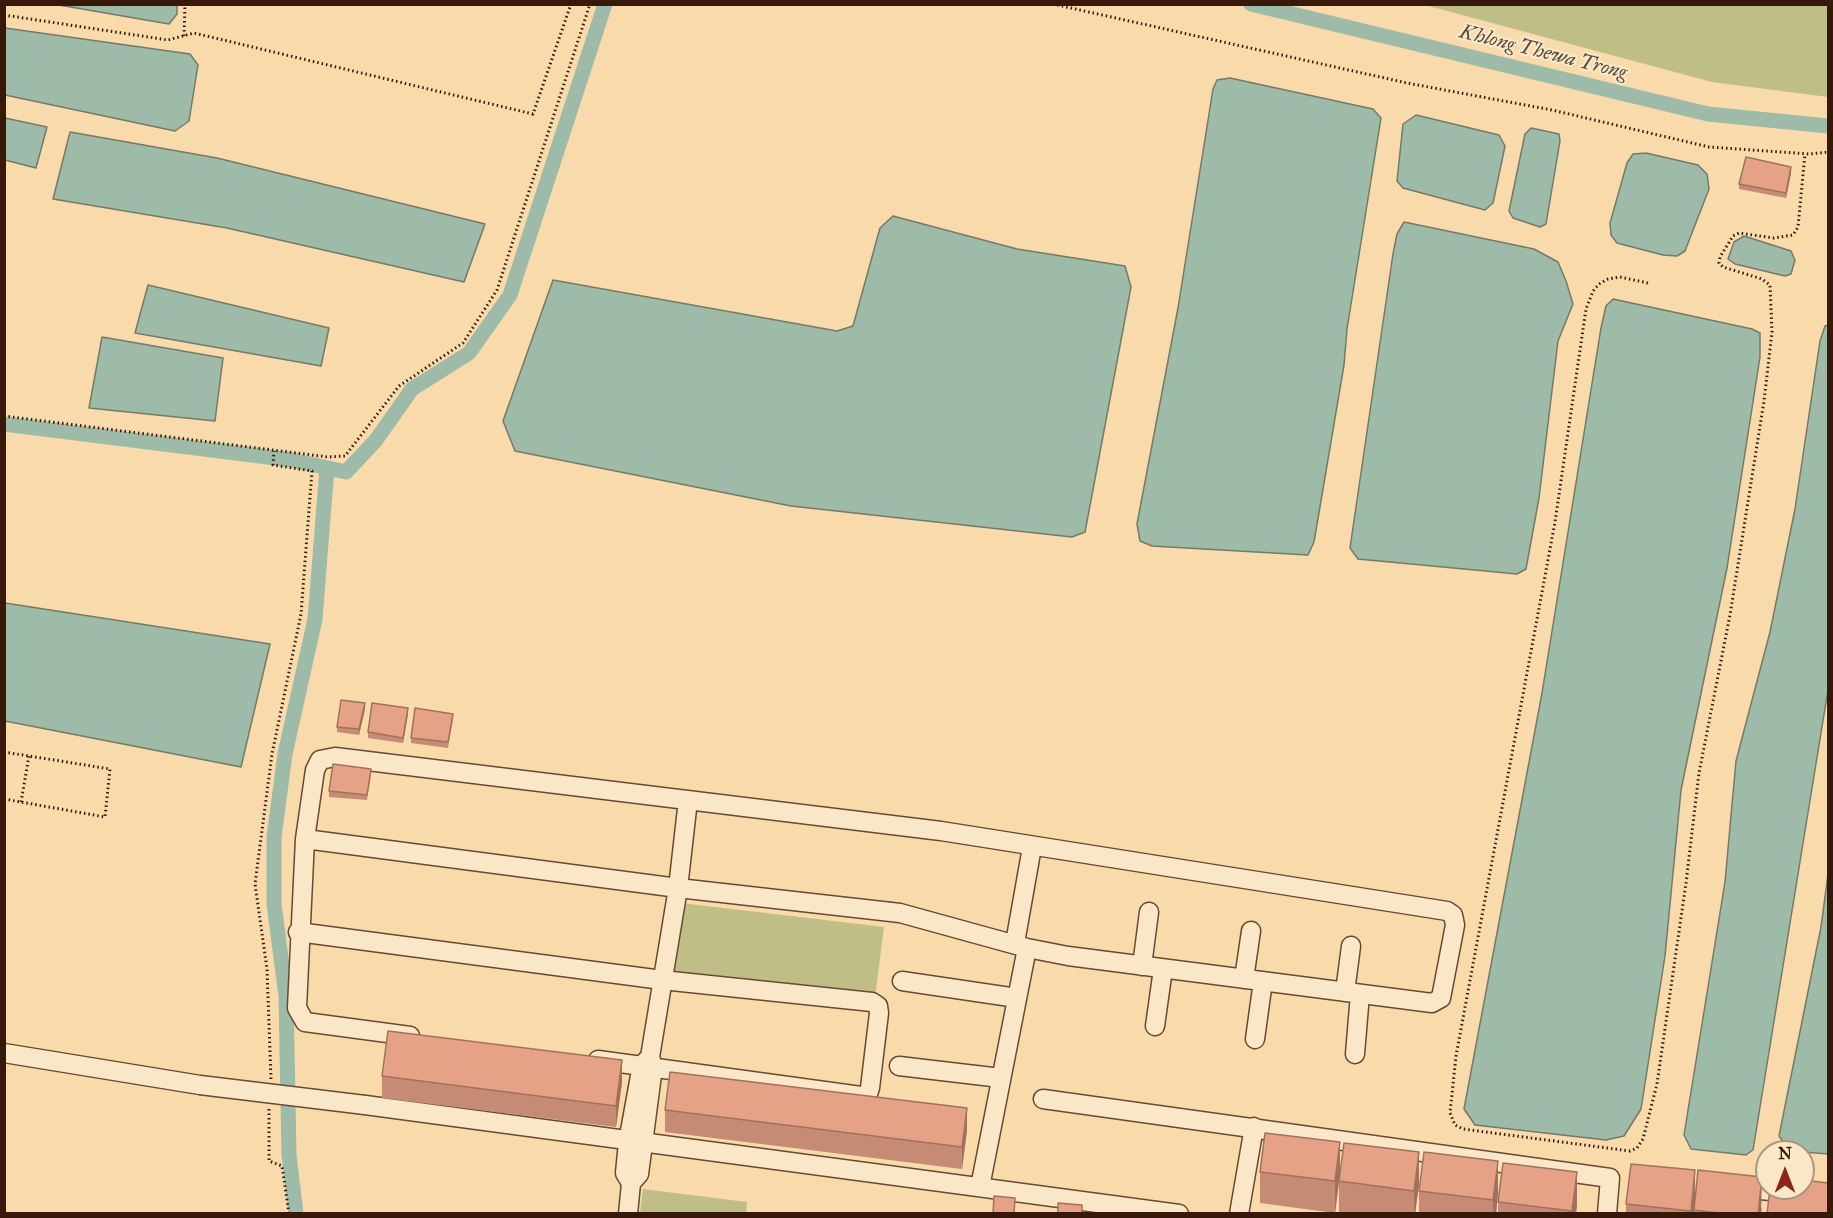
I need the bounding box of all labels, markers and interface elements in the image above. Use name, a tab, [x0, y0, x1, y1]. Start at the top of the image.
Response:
water label: Khlong Thewa Trong	[1457, 21, 1629, 85]
north arrow	[1755, 1140, 1815, 1200]
text: N	[1778, 1144, 1792, 1163]

